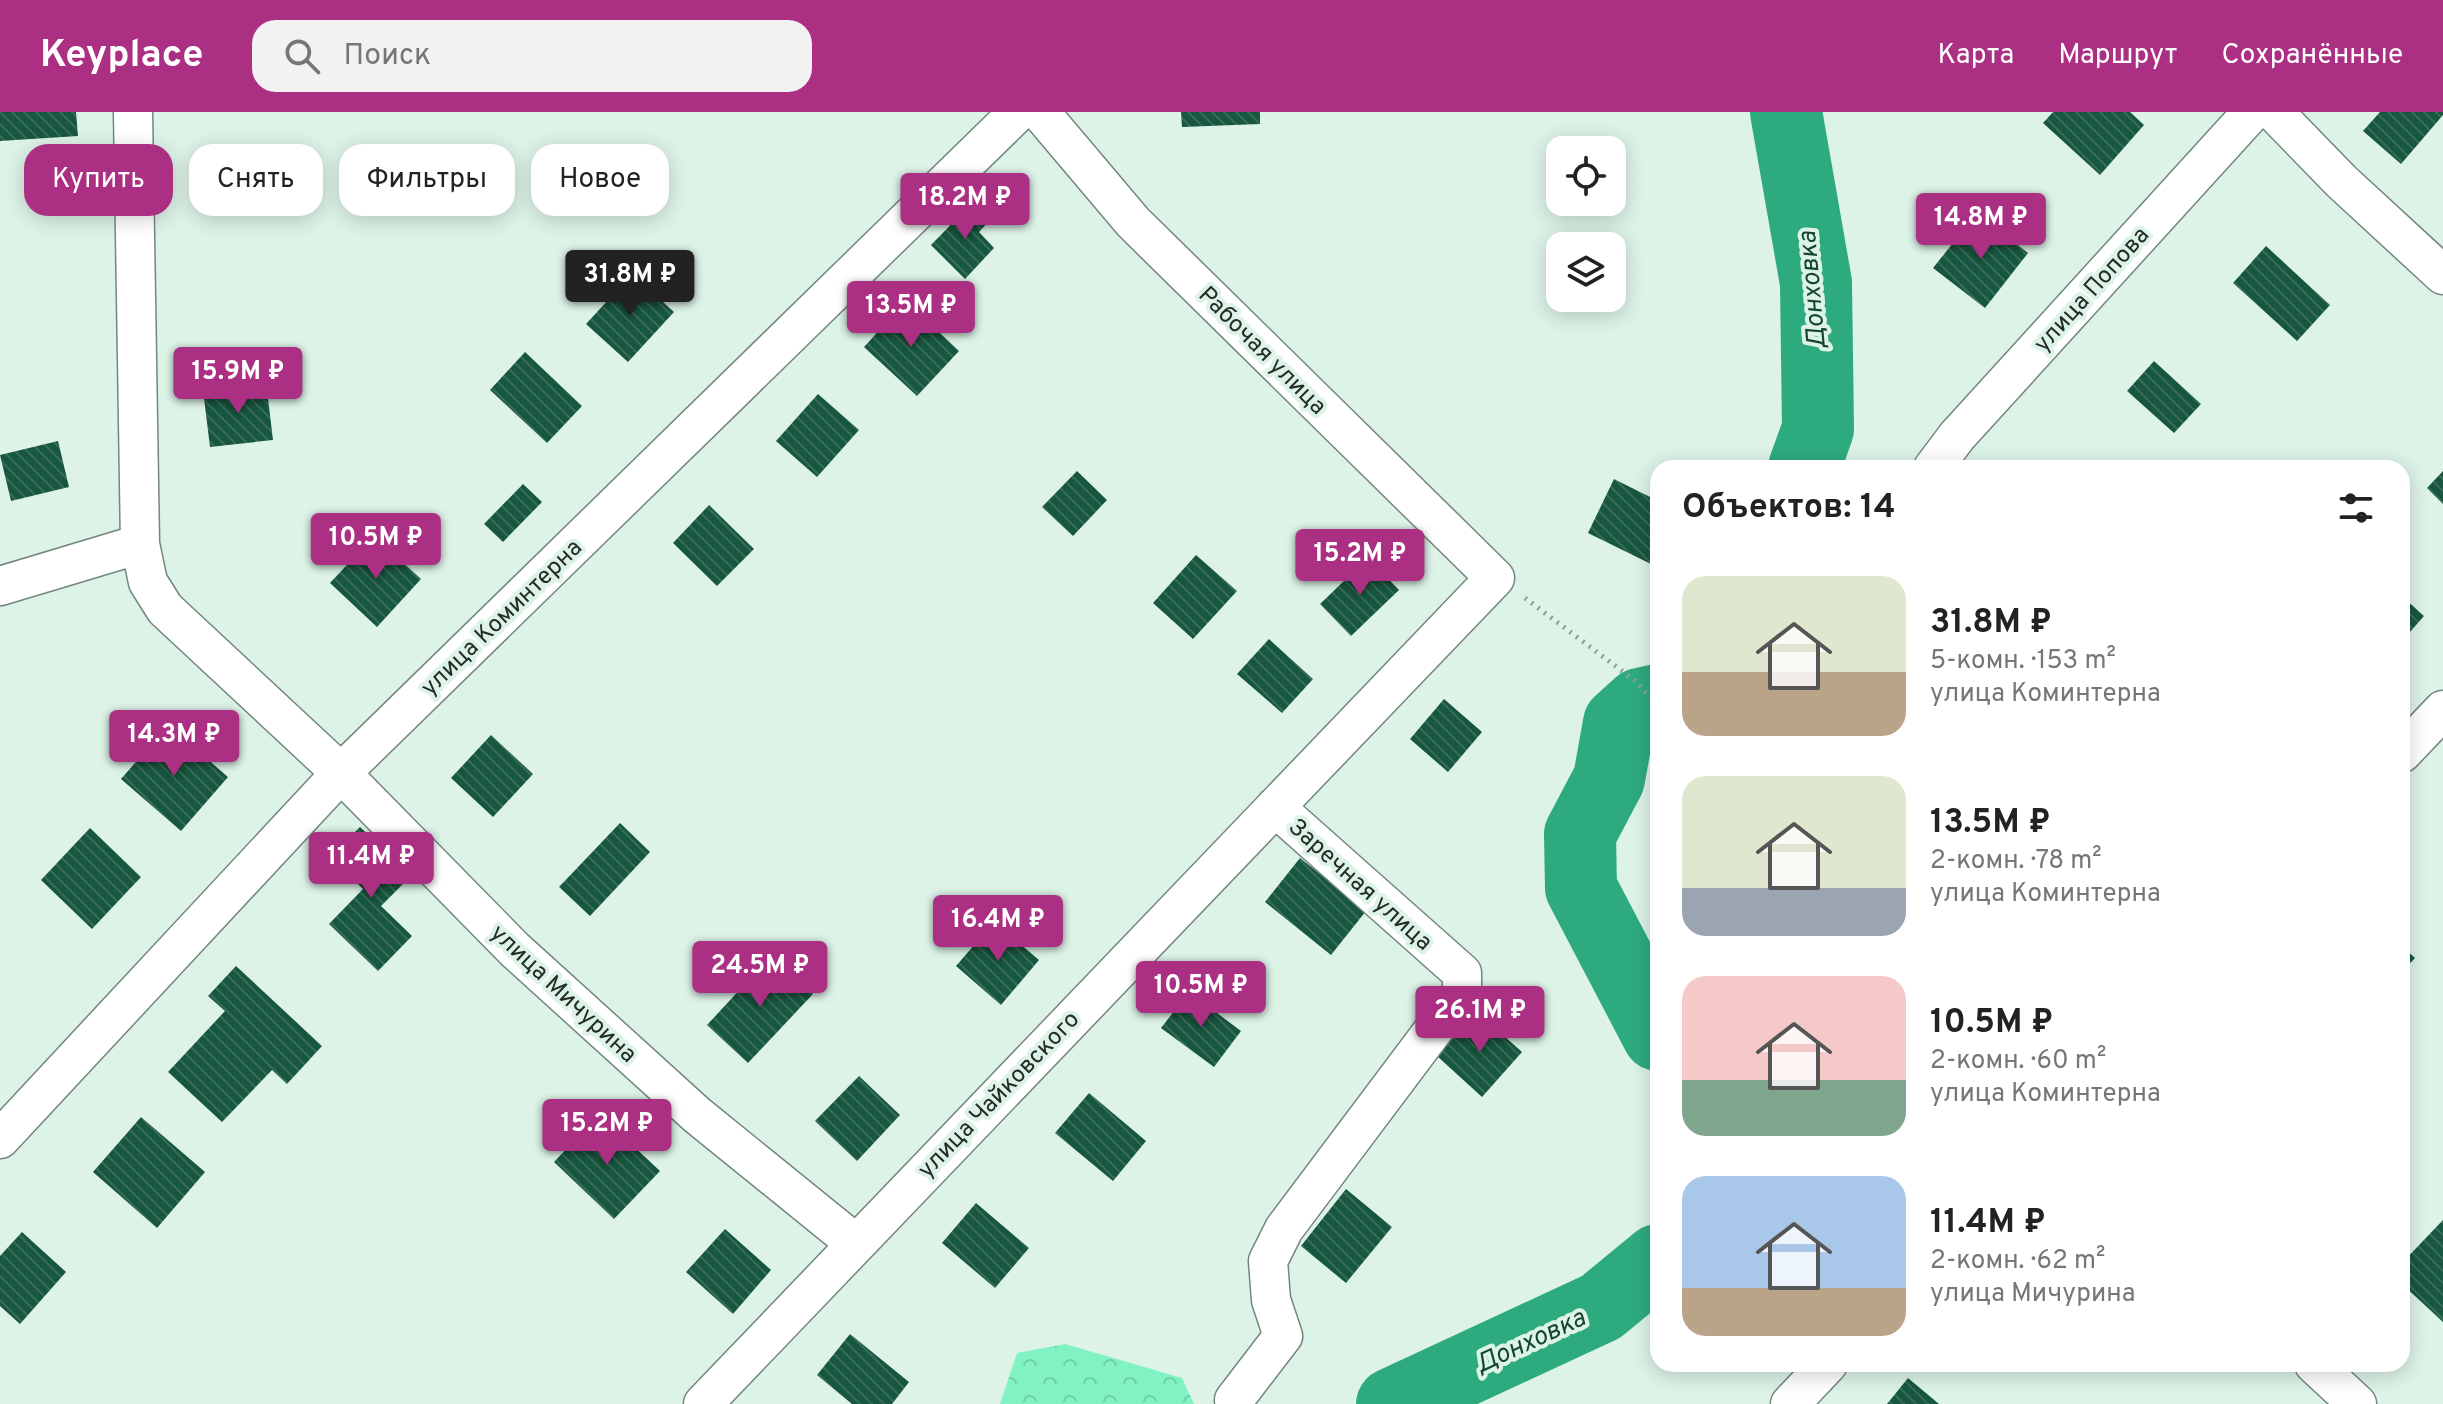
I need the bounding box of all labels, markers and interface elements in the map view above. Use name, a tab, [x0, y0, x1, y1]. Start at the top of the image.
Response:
search box	[252, 20, 812, 92]
text: Keyplace	[40, 32, 204, 81]
icon: search	[280, 34, 324, 78]
text: Поиск	[344, 38, 431, 75]
text: Карта	[1938, 38, 2014, 74]
text: Маршрут	[2058, 38, 2177, 74]
text: Сохранённые	[2221, 38, 2403, 74]
map controls	[1546, 136, 1626, 312]
button: locate	[1546, 136, 1626, 216]
chip: Купить	[24, 144, 173, 216]
chip: Снять	[189, 144, 323, 216]
chip: Фильтры	[339, 144, 515, 216]
chip: Новое	[531, 144, 669, 216]
pin: 18.2M ₽	[891, 173, 1039, 241]
text: 18.2M ₽	[918, 182, 1012, 215]
pin: 14.8M ₽	[1907, 193, 2055, 261]
text: 14.8M ₽	[1934, 202, 2028, 235]
street label: улица Попова	[2028, 221, 2157, 359]
water label: Донховка	[1792, 229, 1835, 350]
button: layers	[1546, 232, 1626, 312]
pin: 31.8M ₽	[556, 250, 704, 318]
text: 31.8M ₽	[583, 259, 677, 292]
pin: 13.5M ₽	[837, 281, 985, 349]
street label: Рабочая улица	[1191, 281, 1332, 422]
text: 13.5M ₽	[865, 290, 957, 323]
pin: 15.9M ₽	[164, 347, 312, 415]
text: 15.9M ₽	[191, 356, 285, 389]
icon: filters	[2334, 486, 2378, 530]
text: Объектов: 14	[1682, 487, 1896, 530]
pin: 10.5M ₽	[302, 513, 450, 581]
text: 10.5M ₽	[329, 522, 423, 555]
pin: 15.2M ₽	[1286, 529, 1434, 597]
street label: улица Коминтерна	[415, 534, 589, 703]
text: 15.2M ₽	[1313, 538, 1407, 571]
text: 31.8M ₽	[1930, 602, 2052, 645]
icon: home	[1746, 608, 1842, 704]
text: 5-комн. · 153 m²	[1930, 645, 2116, 678]
text: улица Коминтерна	[1930, 678, 2161, 711]
pin: 14.3M ₽	[100, 710, 248, 778]
text: 14.3M ₽	[127, 719, 221, 752]
text: 13.5M ₽	[1930, 802, 2051, 845]
icon: home	[1746, 808, 1842, 904]
street label: Заречная улица	[1281, 813, 1438, 958]
pin: 11.4M ₽	[297, 832, 445, 900]
text: 11.4M ₽	[327, 841, 415, 874]
text: 2-комн. · 78 m²	[1930, 845, 2102, 878]
text: улица Коминтерна	[1930, 878, 2161, 911]
pin: 16.4M ₽	[924, 895, 1072, 963]
text: 16.4M ₽	[951, 904, 1045, 937]
street label: улица Мичурина	[483, 919, 642, 1070]
pin: 24.5M ₽	[686, 941, 834, 1009]
text: 24.5M ₽	[710, 950, 810, 983]
pin: 10.5M ₽	[1127, 961, 1275, 1029]
text: 10.5M ₽	[1154, 970, 1248, 1003]
pin: 26.1M ₽	[1406, 986, 1554, 1054]
text: 26.1M ₽	[1433, 995, 1527, 1028]
text: 10.5M ₽	[1930, 1002, 2053, 1045]
street label: улица Чайковского	[912, 1006, 1087, 1185]
icon: home	[1746, 1008, 1842, 1104]
text: 2-комн. · 60 m²	[1930, 1045, 2106, 1078]
text: улица Коминтерна	[1930, 1078, 2161, 1111]
pin: 15.2M ₽	[533, 1099, 681, 1167]
text: 15.2M ₽	[560, 1108, 654, 1141]
text: 11.4M ₽	[1930, 1202, 2046, 1245]
icon: home	[1746, 1208, 1842, 1304]
text: 2-комн. · 62 m²	[1930, 1245, 2106, 1278]
text: улица Мичурина	[1930, 1278, 2136, 1311]
water label: Донховка	[1471, 1302, 1592, 1382]

